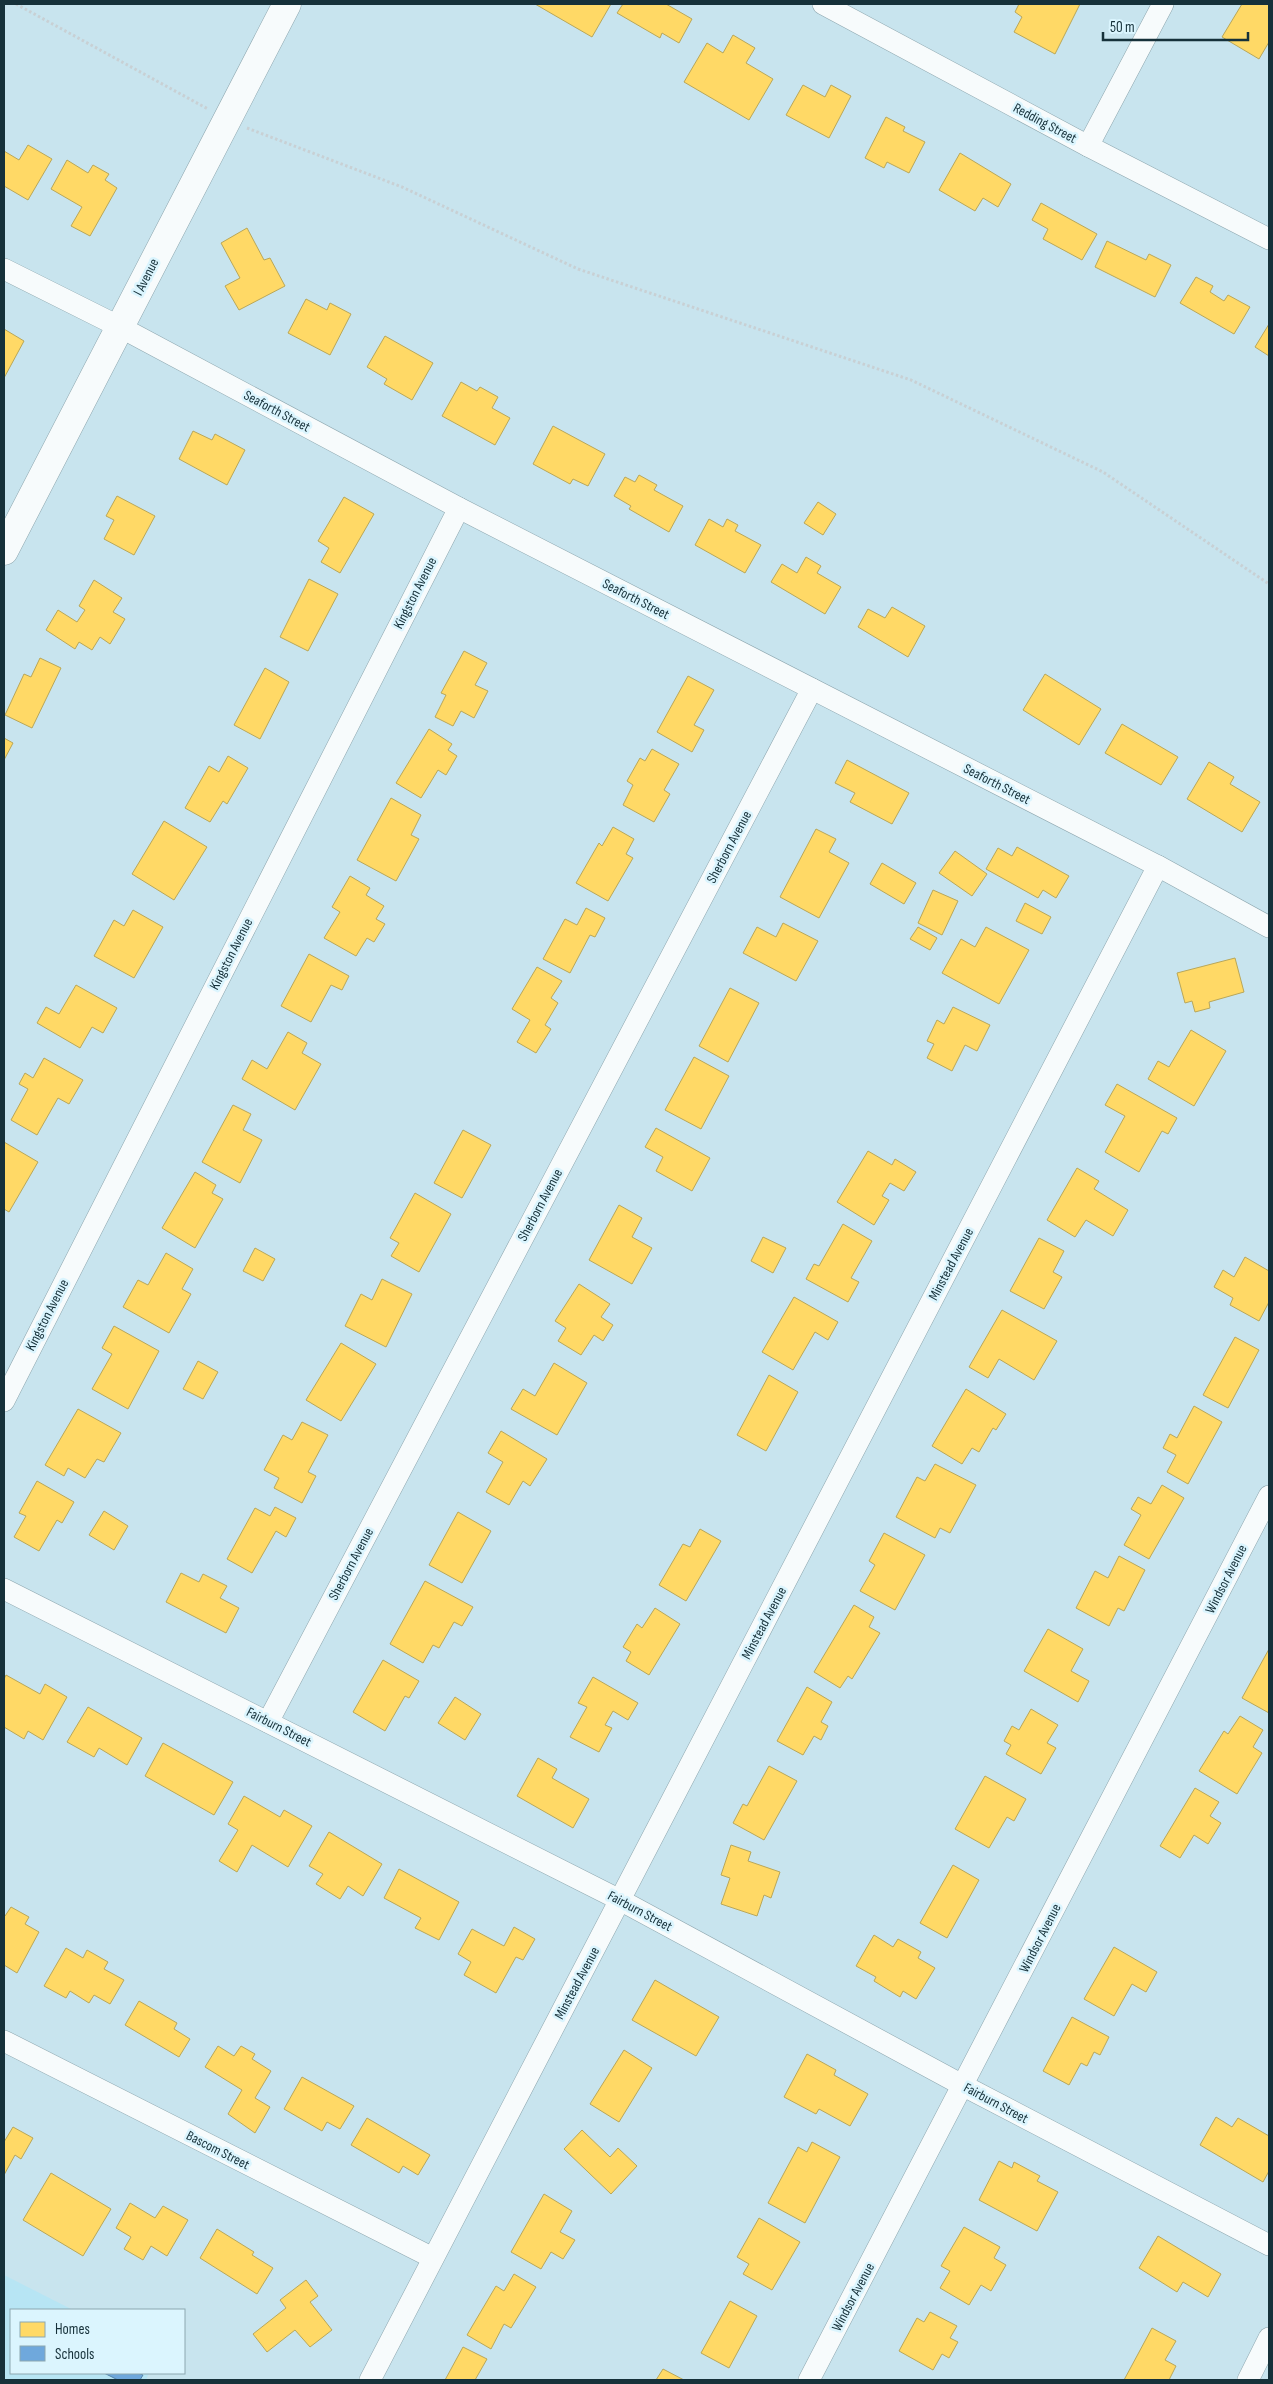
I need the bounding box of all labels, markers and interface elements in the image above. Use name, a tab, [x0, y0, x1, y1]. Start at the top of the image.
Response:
scale bar	[1103, 10, 1248, 42]
text: 50 m	[1110, 18, 1135, 37]
street label: Redding Street	[1010, 99, 1080, 147]
street label: I Avenue	[130, 256, 162, 298]
street label: Seaforth Street	[241, 386, 313, 436]
street label: Kingston Avenue	[390, 554, 440, 632]
street label: Seaforth Street	[600, 575, 672, 623]
street label: Seaforth Street	[961, 760, 1033, 808]
street label: Sherborn Avenue	[703, 808, 755, 886]
street label: Kingston Avenue	[206, 915, 256, 993]
street label: Sherborn Avenue	[514, 1166, 566, 1244]
street label: Minstead Avenue	[925, 1225, 977, 1303]
street label: Kingston Avenue	[22, 1276, 72, 1354]
street label: Sherborn Avenue	[325, 1525, 377, 1603]
street label: Windsor Avenue	[1201, 1542, 1251, 1616]
street label: Minstead Avenue	[738, 1584, 790, 1662]
street label: Fairburn Street	[244, 1703, 314, 1751]
street label: Fairburn Street	[605, 1887, 675, 1935]
street label: Windsor Avenue	[1015, 1901, 1065, 1975]
street label: Minstead Avenue	[551, 1944, 603, 2022]
street label: Fairburn Street	[961, 2079, 1031, 2127]
street label: Bascom Street	[183, 2127, 253, 2173]
street label: Windsor Avenue	[828, 2260, 878, 2334]
legend	[10, 2309, 185, 2374]
text: Homes	[55, 2320, 90, 2339]
text: Schools	[55, 2345, 94, 2364]

